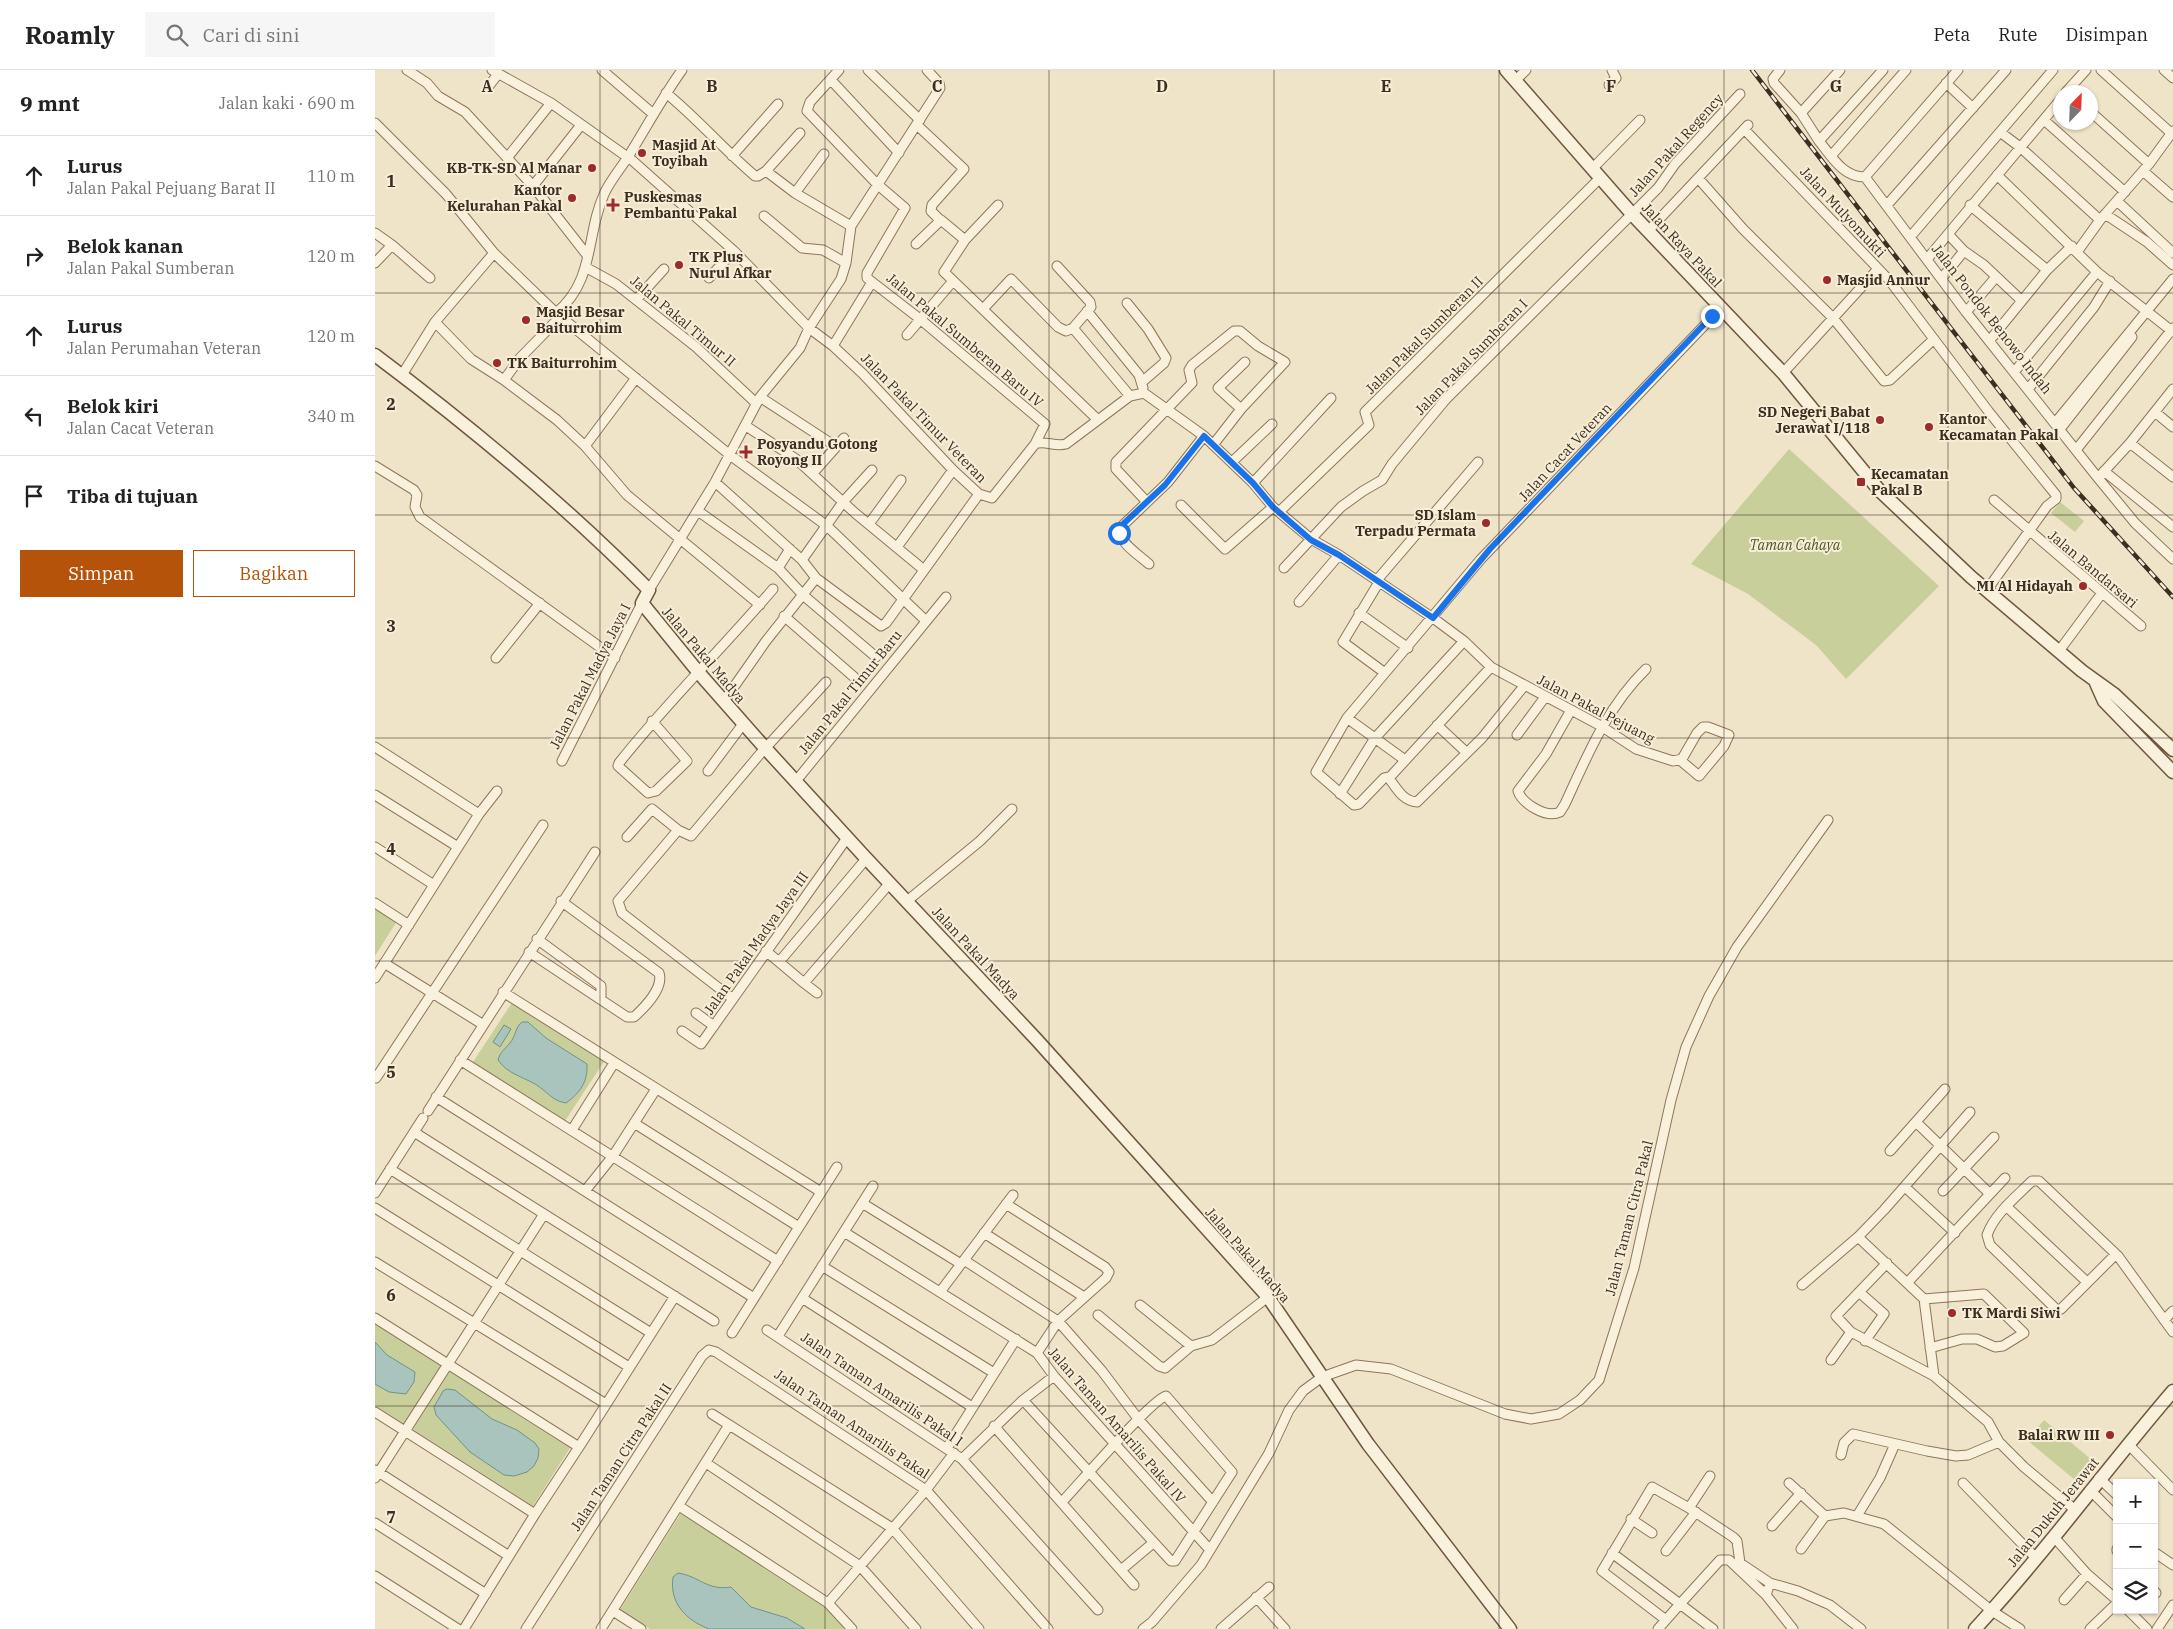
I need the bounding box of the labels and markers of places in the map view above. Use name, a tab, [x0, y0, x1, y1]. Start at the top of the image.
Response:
place label: Masjid At Toyibah	[652, 136, 716, 170]
marker: Masjid At Toyibah	[636, 147, 648, 159]
place label: KB-TK-SD Al Manar	[446, 159, 582, 177]
marker: KB-TK-SD Al Manar	[586, 162, 598, 174]
place label: Kantor Kelurahan Pakal	[447, 181, 562, 215]
place label: Puskesmas Pembantu Pakal	[624, 188, 737, 222]
marker: Kantor Kelurahan Pakal	[566, 192, 578, 204]
marker: Puskesmas Pembantu Pakal	[606, 198, 620, 212]
place label: TK Plus Nurul Afkar	[689, 248, 772, 282]
marker: TK Plus Nurul Afkar	[673, 259, 685, 271]
place label: Masjid Annur	[1837, 271, 1930, 289]
marker: Masjid Annur	[1821, 274, 1833, 286]
place label: Masjid Besar Baiturrohim	[536, 303, 625, 337]
marker: Masjid Besar Baiturrohim	[520, 314, 532, 326]
place label: TK Baiturrohim	[507, 354, 618, 372]
marker: TK Baiturrohim	[491, 357, 503, 369]
place label: SD Negeri Babat Jerawat I/118	[1758, 403, 1870, 437]
place label: Kantor Kecamatan Pakal	[1939, 410, 2059, 444]
marker: SD Negeri Babat Jerawat I/118	[1874, 414, 1886, 426]
marker: Kantor Kecamatan Pakal	[1923, 421, 1935, 433]
place label: Posyandu Gotong Royong II	[757, 435, 878, 469]
marker: Posyandu Gotong Royong II	[739, 445, 753, 459]
place label: Kecamatan Pakal B	[1871, 465, 1949, 499]
marker: Kecamatan Pakal B	[1855, 476, 1867, 488]
place label: SD Islam Terpadu Permata	[1355, 506, 1476, 540]
marker: SD Islam Terpadu Permata	[1480, 517, 1492, 529]
place label: MI Al Hidayah	[1977, 577, 2073, 595]
marker: MI Al Hidayah	[2077, 580, 2089, 592]
place label: TK Mardi Siwi	[1962, 1304, 2061, 1322]
marker: TK Mardi Siwi	[1946, 1307, 1958, 1319]
place label: Balai RW III	[2018, 1426, 2100, 1444]
marker: Balai RW III	[2104, 1429, 2116, 1441]

